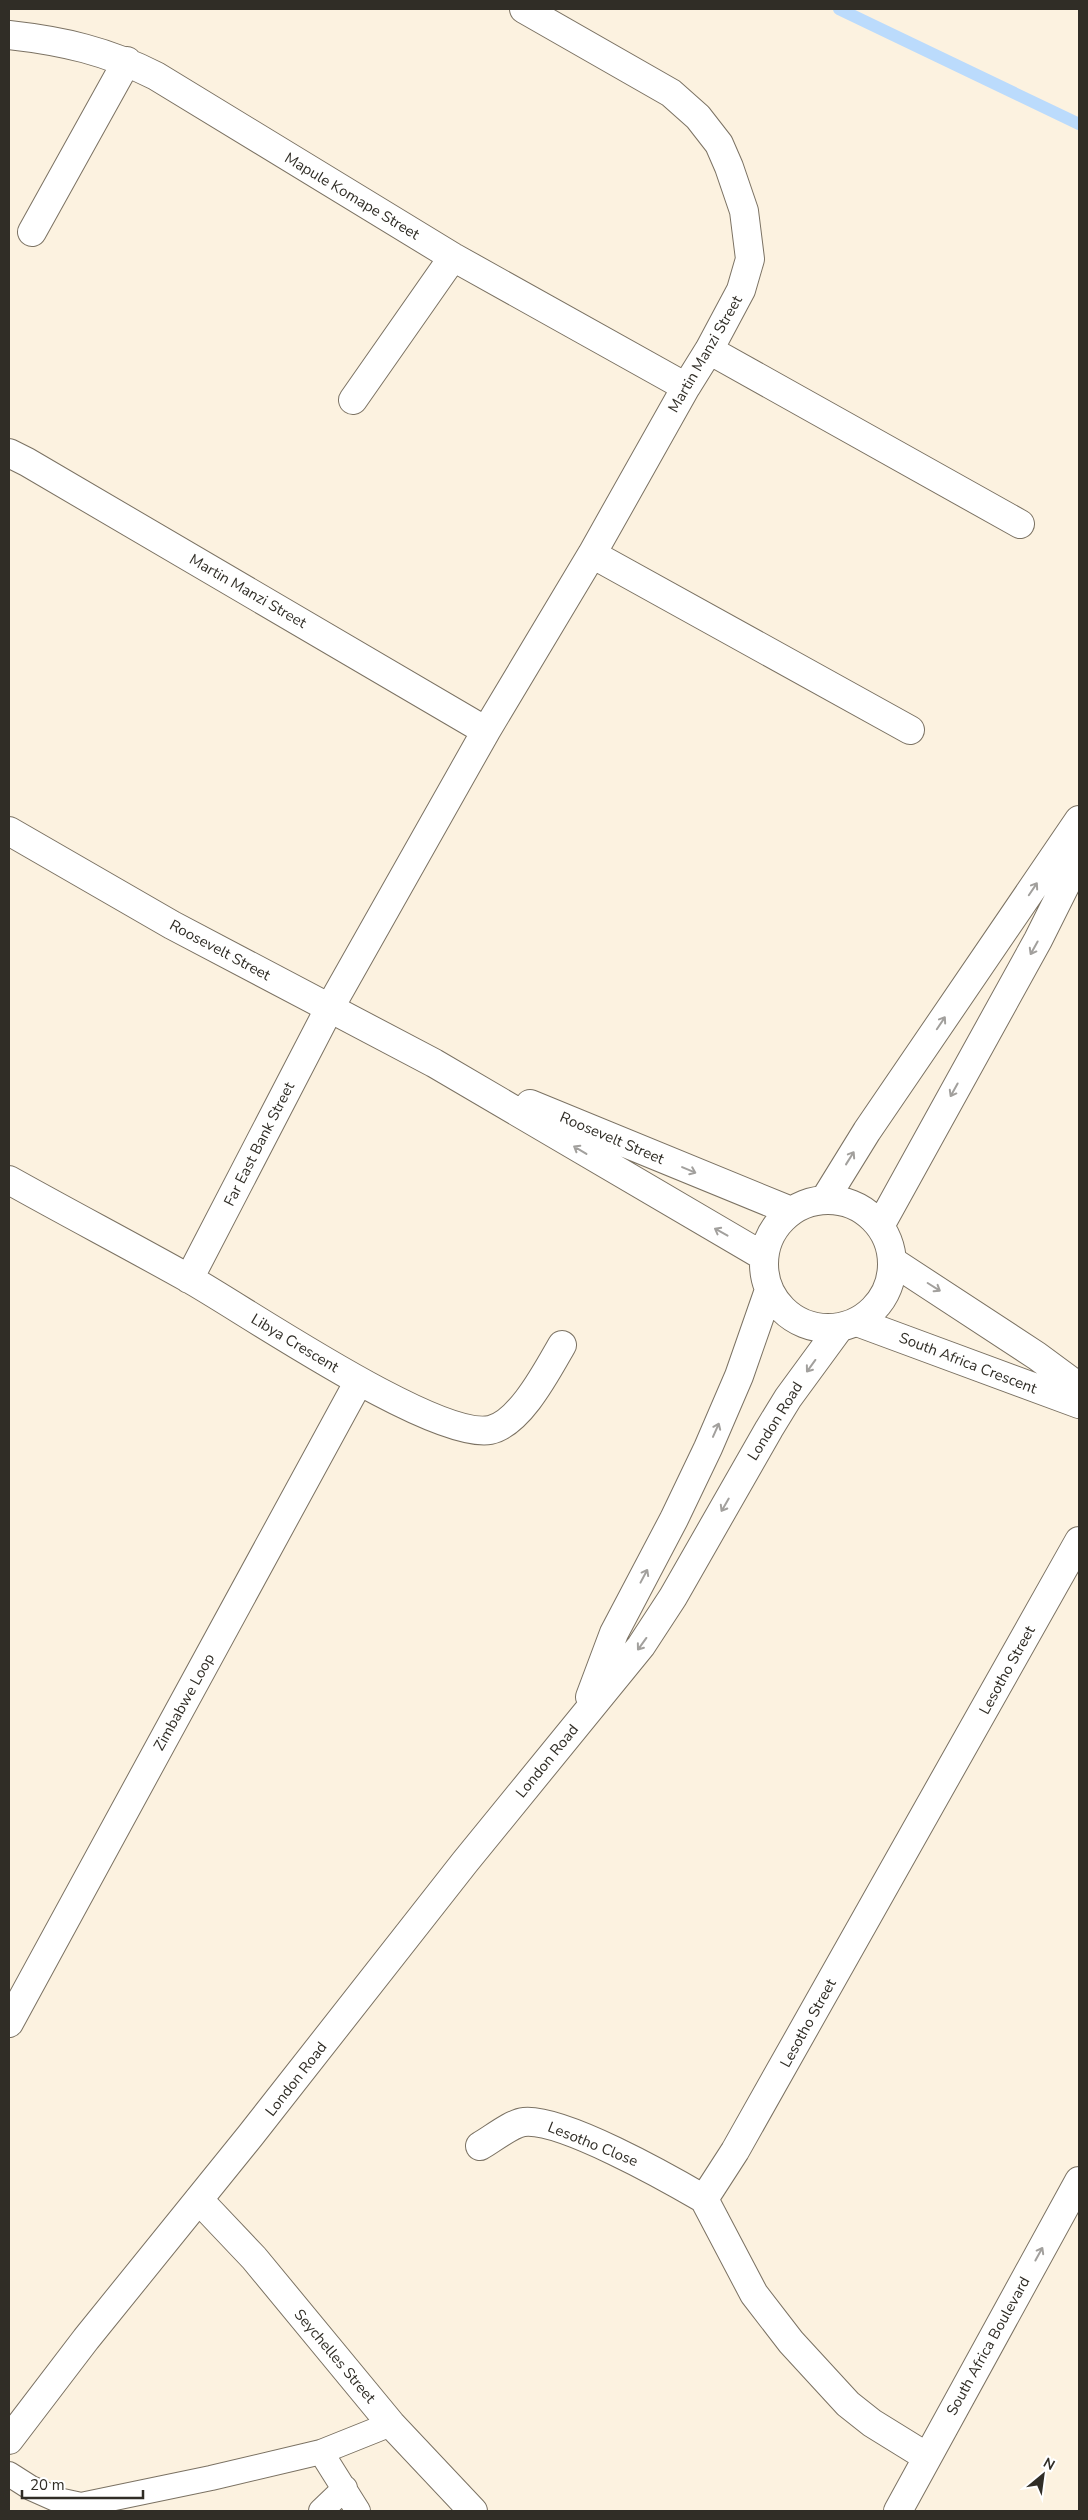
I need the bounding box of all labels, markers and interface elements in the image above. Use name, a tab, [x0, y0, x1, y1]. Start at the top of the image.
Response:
street label: Mapule Komape Street	[281, 148, 424, 245]
street label: Martin Manzi Street	[663, 291, 747, 416]
street label: Martin Manzi Street	[186, 549, 311, 633]
one-way arrow	[1028, 882, 1038, 896]
street label: Roosevelt Street	[166, 915, 275, 985]
one-way arrow	[1028, 941, 1038, 955]
one-way arrow	[936, 1016, 946, 1030]
street label: Far East Bank Street	[219, 1078, 299, 1209]
one-way arrow	[949, 1082, 959, 1097]
street label: Roosevelt Street	[557, 1107, 668, 1169]
one-way arrow	[574, 1144, 588, 1154]
one-way arrow	[845, 1151, 856, 1165]
one-way arrow	[681, 1166, 696, 1175]
one-way arrow	[714, 1226, 728, 1236]
one-way arrow	[926, 1282, 940, 1292]
street label: Libya Crescent	[248, 1309, 343, 1377]
street label: South Africa Crescent	[896, 1327, 1040, 1399]
one-way arrow	[806, 1359, 816, 1373]
street label: London Road	[743, 1378, 807, 1464]
one-way arrow	[711, 1423, 721, 1438]
one-way arrow	[720, 1497, 730, 1511]
one-way arrow	[640, 1569, 649, 1584]
street label: Lesotho Street	[974, 1621, 1040, 1718]
one-way arrow	[637, 1637, 647, 1651]
street label: Zimbabwe Loop	[149, 1650, 219, 1754]
street label: London Road	[511, 1720, 583, 1802]
street label: Lesotho Street	[775, 1974, 841, 2071]
street label: London Road	[261, 2038, 331, 2120]
street label: Lesotho Close	[545, 2117, 641, 2171]
one-way arrow	[1034, 2246, 1044, 2261]
street label: South Africa Boulevard	[942, 2273, 1034, 2419]
street label: Seychelles Street	[290, 2305, 381, 2408]
north arrow	[1018, 2450, 1068, 2500]
text: N	[1040, 2453, 1058, 2475]
scale bar	[22, 2468, 144, 2500]
text: 20 m	[30, 2475, 65, 2495]

